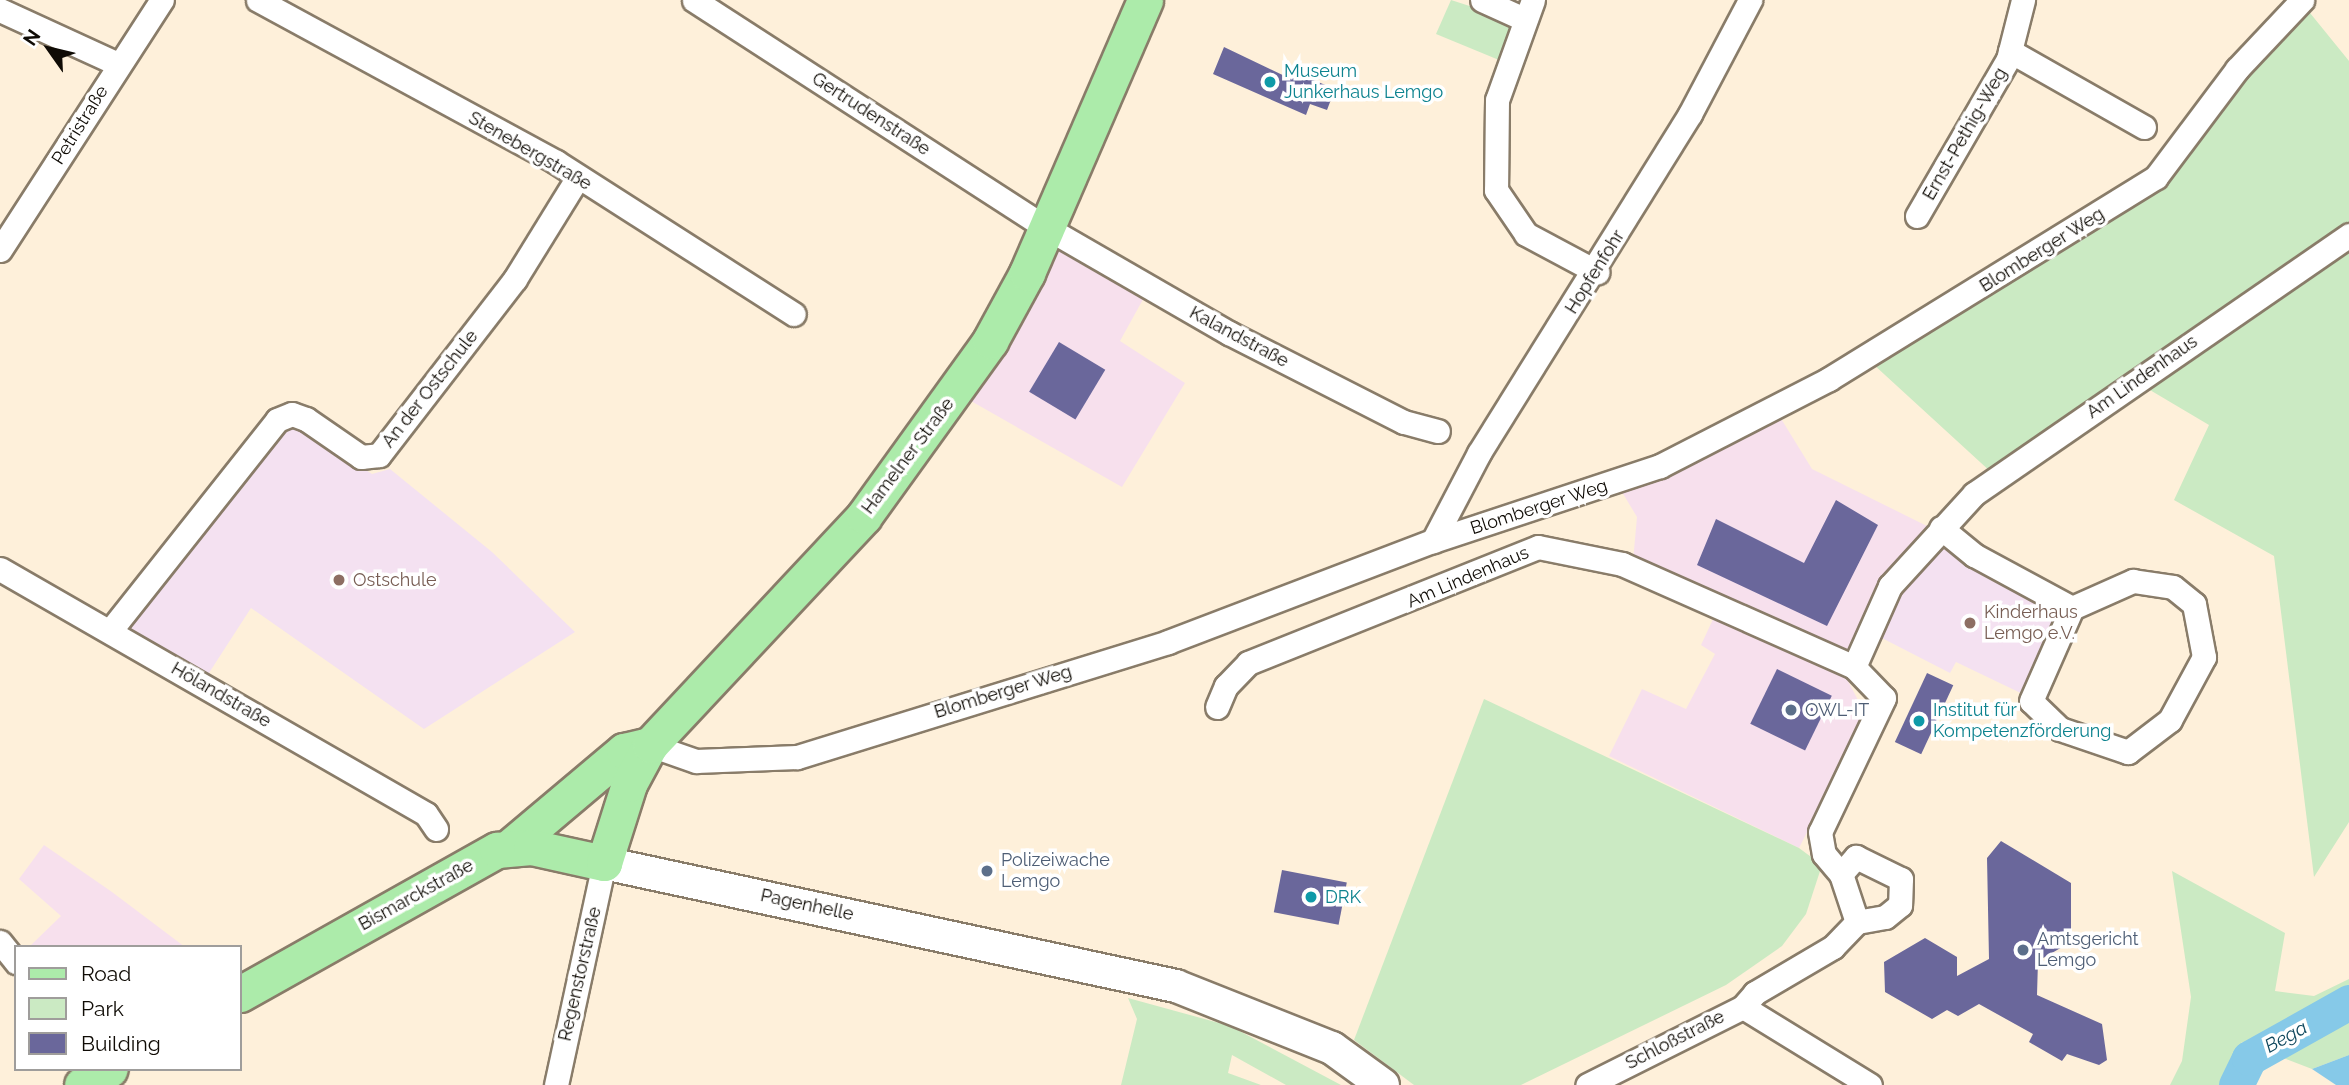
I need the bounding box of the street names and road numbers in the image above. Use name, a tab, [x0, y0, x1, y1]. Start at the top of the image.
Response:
street label: Ernst-Pethig-Weg	[1918, 64, 2012, 204]
street label: Gertrudenstraße	[808, 68, 934, 160]
street label: Petristraße	[47, 82, 113, 168]
street label: Stenebergstraße	[465, 107, 595, 195]
street label: Blomberger Weg	[1975, 203, 2109, 297]
street label: Hopfenfohr	[1561, 226, 1629, 318]
street label: Kalandstraße	[1186, 302, 1292, 372]
street label: An der Ostschule	[377, 326, 483, 452]
street label: Am Lindenhaus	[2082, 331, 2202, 423]
street label: Hamelner Straße	[857, 393, 959, 519]
street label: Blomberger Weg	[1467, 475, 1611, 539]
street label: Am Lindenhaus	[1404, 542, 1532, 612]
street label: Hölandstraße	[167, 658, 275, 732]
street label: Blomberger Weg	[931, 661, 1075, 723]
street label: Bismarckstraße	[355, 855, 477, 935]
street label: Pagenhelle	[759, 885, 855, 925]
street label: Regenstorstraße	[554, 905, 606, 1043]
street label: Schloßstraße	[1622, 1006, 1728, 1074]

